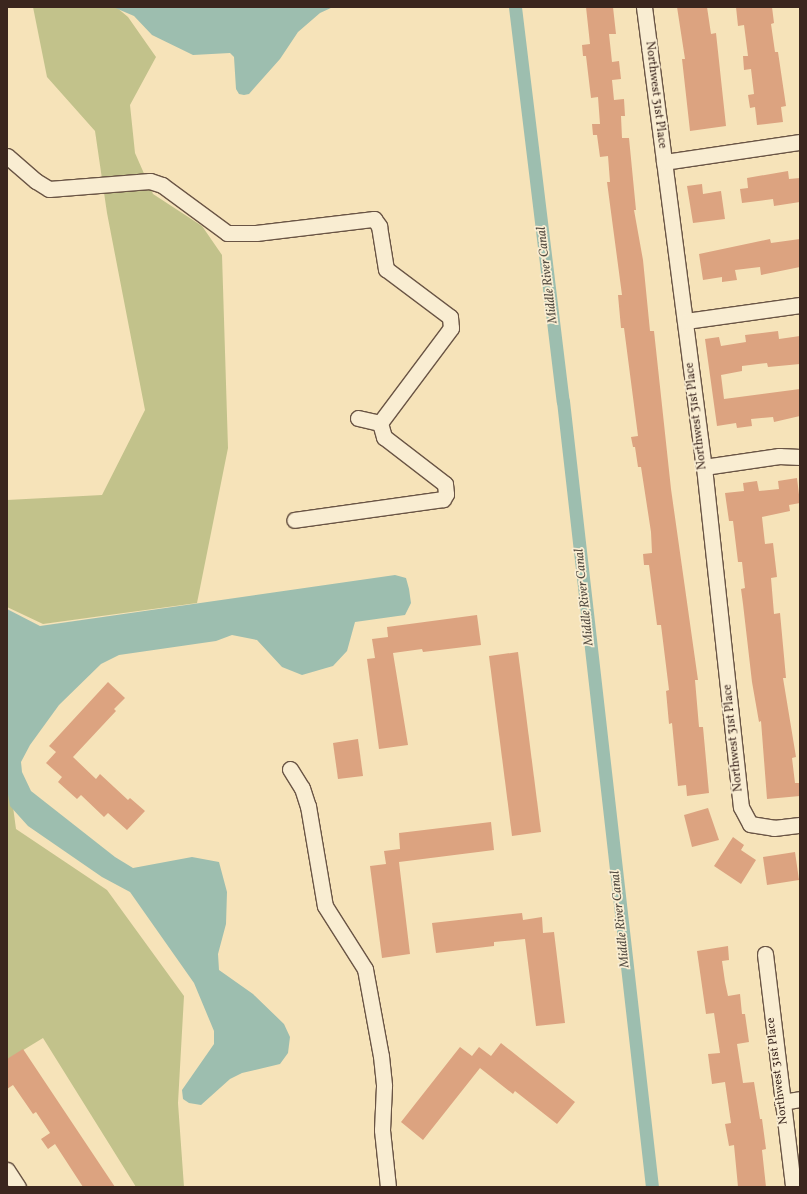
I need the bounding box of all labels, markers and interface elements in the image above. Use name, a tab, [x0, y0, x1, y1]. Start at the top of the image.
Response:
street label: Northwest 31st Place	[641, 41, 669, 149]
water label: Middle River Canal	[534, 226, 562, 324]
street label: Northwest 31st Place	[683, 362, 711, 470]
water label: Middle River Canal	[572, 548, 598, 646]
street label: Northwest 31st Place	[721, 684, 747, 792]
water label: Middle River Canal	[608, 870, 634, 968]
street label: Northwest 31st Place	[764, 1017, 792, 1125]

